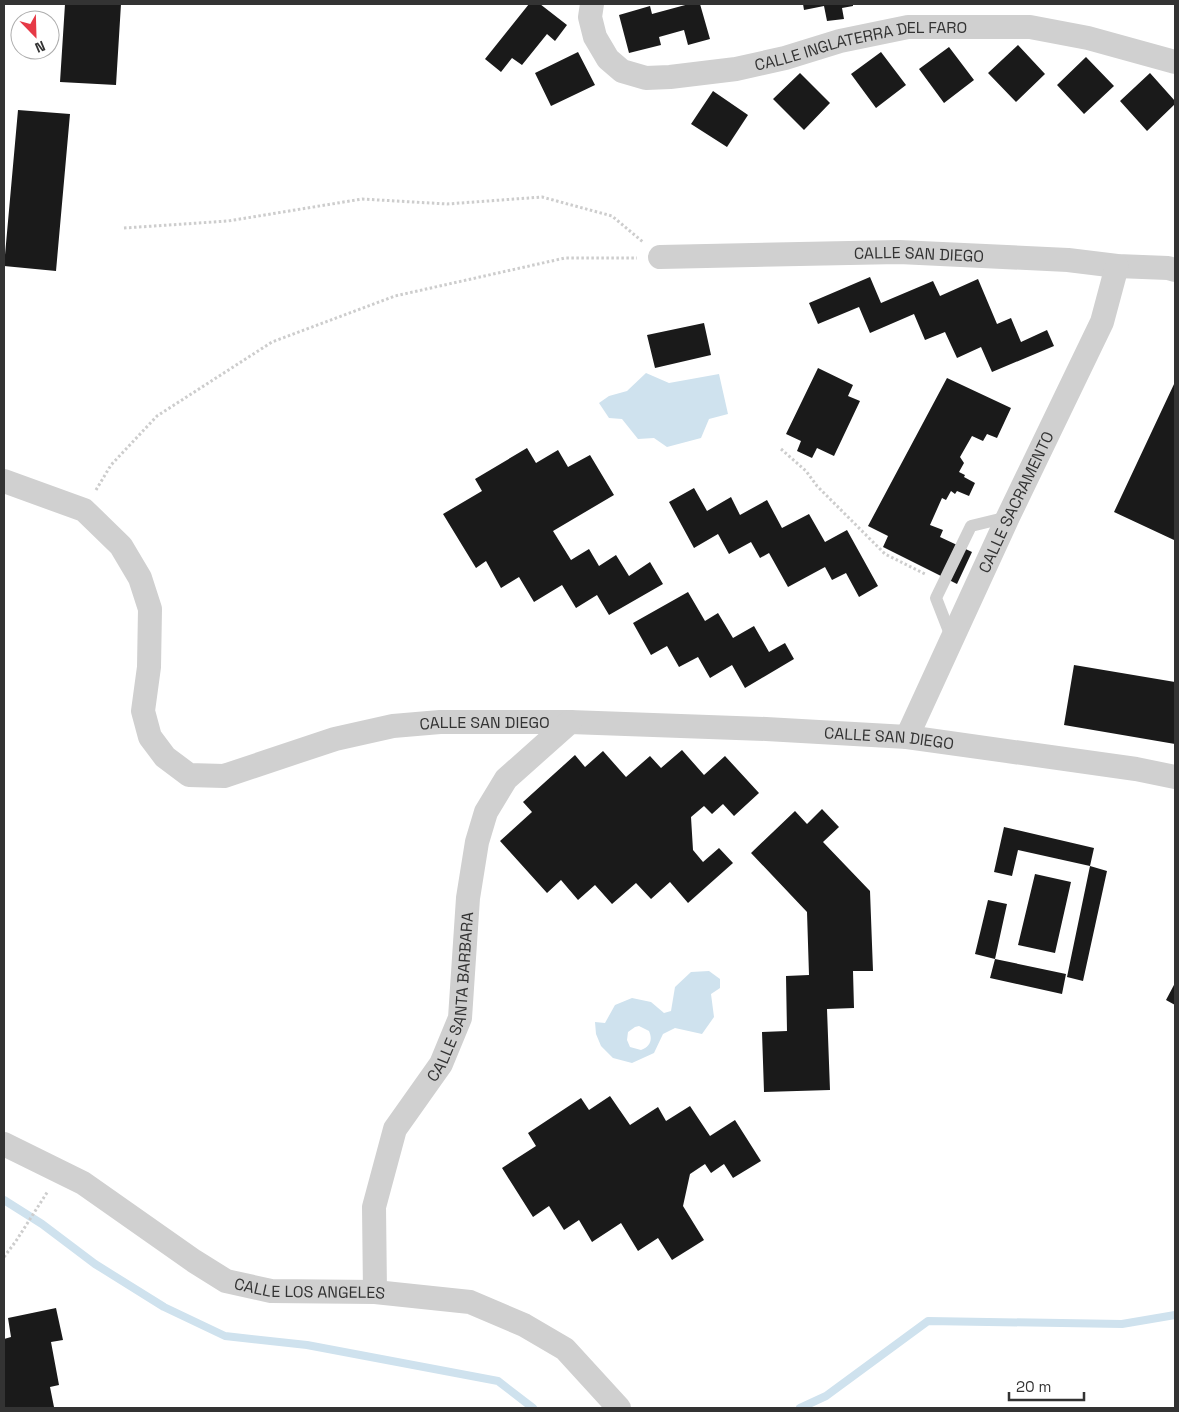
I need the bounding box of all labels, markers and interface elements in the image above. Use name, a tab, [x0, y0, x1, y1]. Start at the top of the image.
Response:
north arrow	[10, 10, 60, 60]
street label: CALLE INGLATERRA DEL FARO	[752, 17, 967, 76]
text: N	[32, 37, 48, 57]
street label: CALLE SAN DIEGO	[854, 242, 984, 267]
street label: CALLE SACRAMENTO	[974, 428, 1059, 576]
street label: CALLE SAN DIEGO	[419, 712, 550, 735]
street label: CALLE SAN DIEGO	[824, 722, 955, 754]
street label: CALLE SANTA BARBARA	[422, 911, 478, 1086]
street label: CALLE LOS ANGELES	[232, 1273, 386, 1304]
scale bar	[1009, 1370, 1084, 1402]
text: 20 m	[1016, 1377, 1051, 1396]

